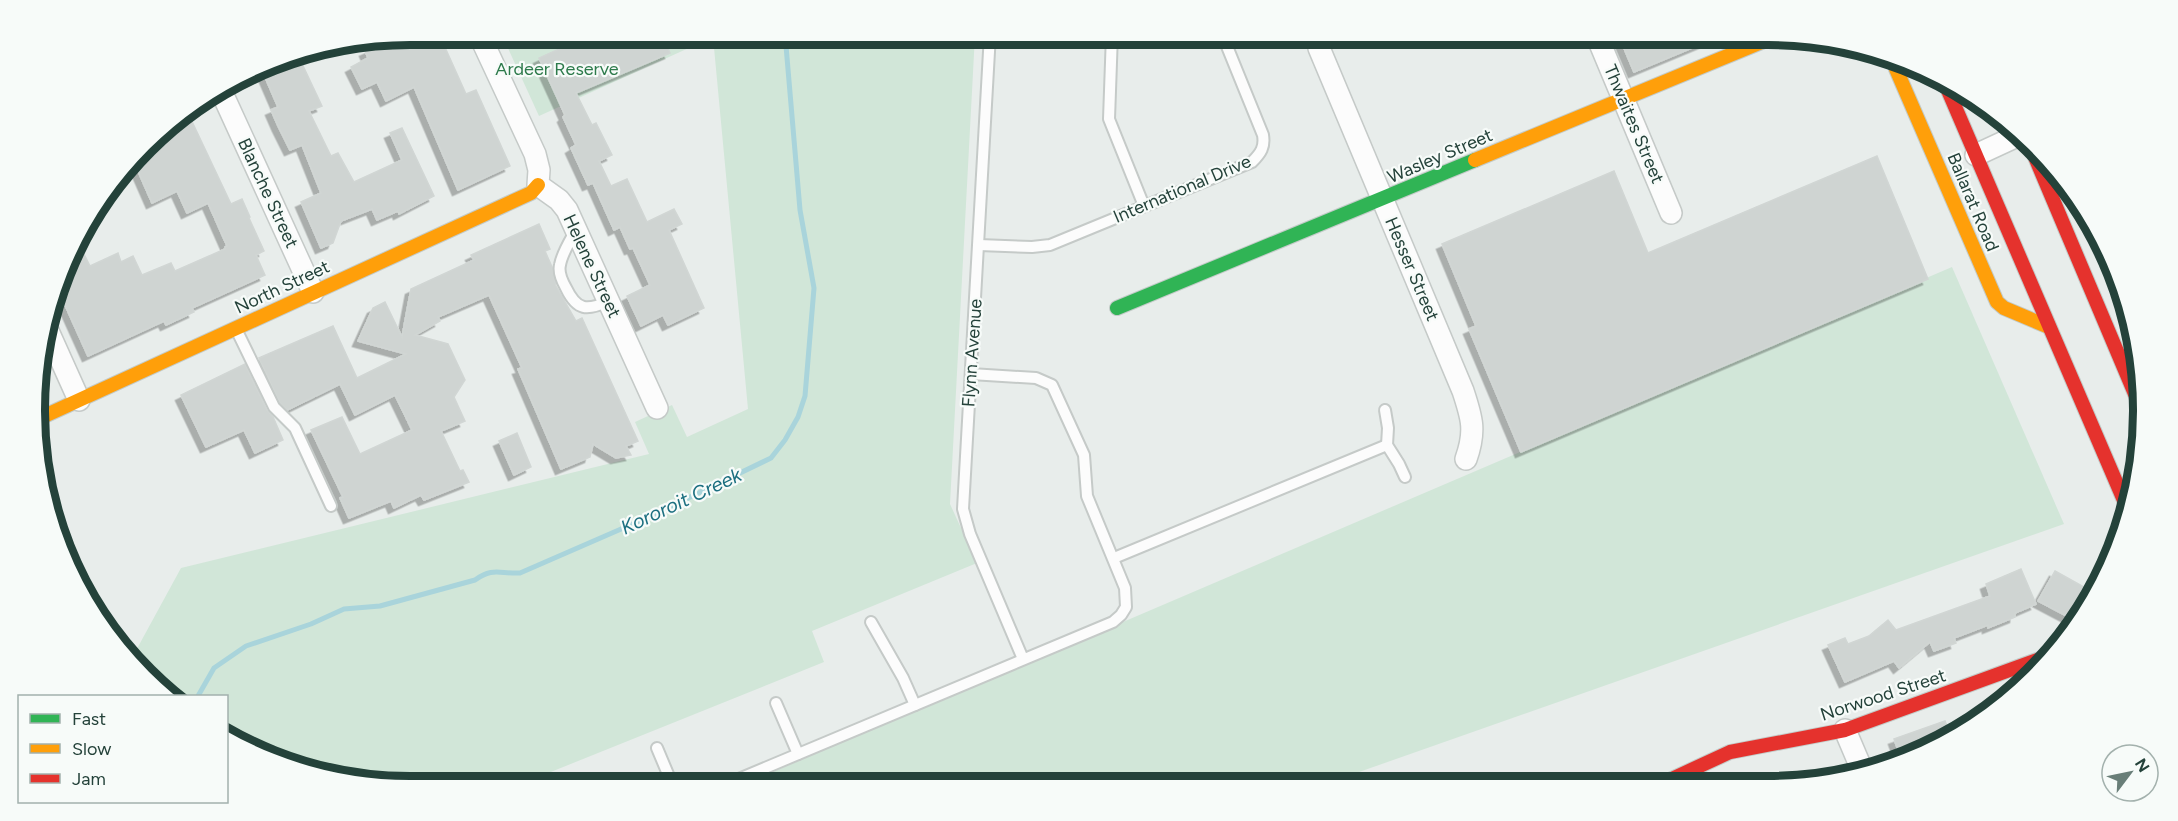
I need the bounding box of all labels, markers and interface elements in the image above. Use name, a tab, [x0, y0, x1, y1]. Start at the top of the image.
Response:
park label: Ardeer Reserve	[495, 58, 619, 80]
street label: Thwaites Street	[1599, 61, 1669, 187]
street label: Wasley Street	[1384, 124, 1496, 188]
street label: Blanche Street	[233, 135, 303, 252]
street label: Ballarat Road	[1942, 149, 2004, 255]
street label: International Drive	[1110, 150, 1254, 228]
street label: Helene Street	[558, 211, 626, 322]
street label: Hesser Street	[1380, 214, 1444, 325]
street label: North Street	[231, 255, 333, 319]
street label: Flynn Avenue	[957, 298, 987, 408]
water label: Kororoit Creek	[617, 462, 746, 539]
street label: Norwood Street	[1817, 664, 1949, 726]
legend	[18, 695, 228, 803]
text: Fast	[72, 708, 106, 730]
text: Slow	[72, 738, 111, 760]
north arrow	[2100, 743, 2160, 803]
text: N	[2131, 755, 2154, 776]
text: Jam	[72, 768, 106, 790]

